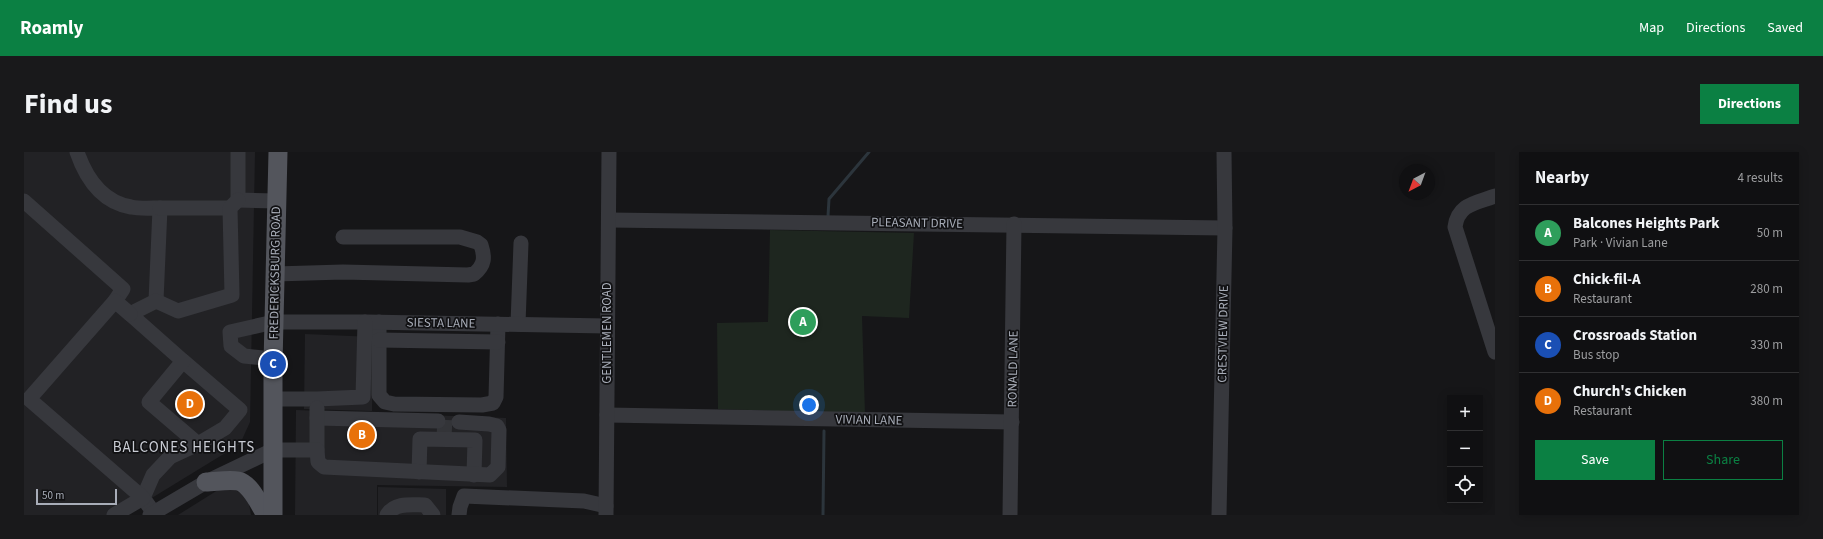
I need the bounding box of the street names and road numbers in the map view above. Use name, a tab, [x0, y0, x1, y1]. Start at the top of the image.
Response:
street label: FREDERICKSBURG ROAD	[265, 206, 285, 340]
street label: PLEASANT DRIVE	[871, 213, 963, 233]
street label: GENTLEMEN ROAD	[598, 282, 616, 384]
street label: CRESTVIEW DRIVE	[1213, 285, 1233, 383]
street label: SIESTA LANE	[407, 313, 476, 333]
street label: RONALD LANE	[1003, 330, 1023, 408]
street label: VIVIAN LANE	[835, 410, 903, 430]

